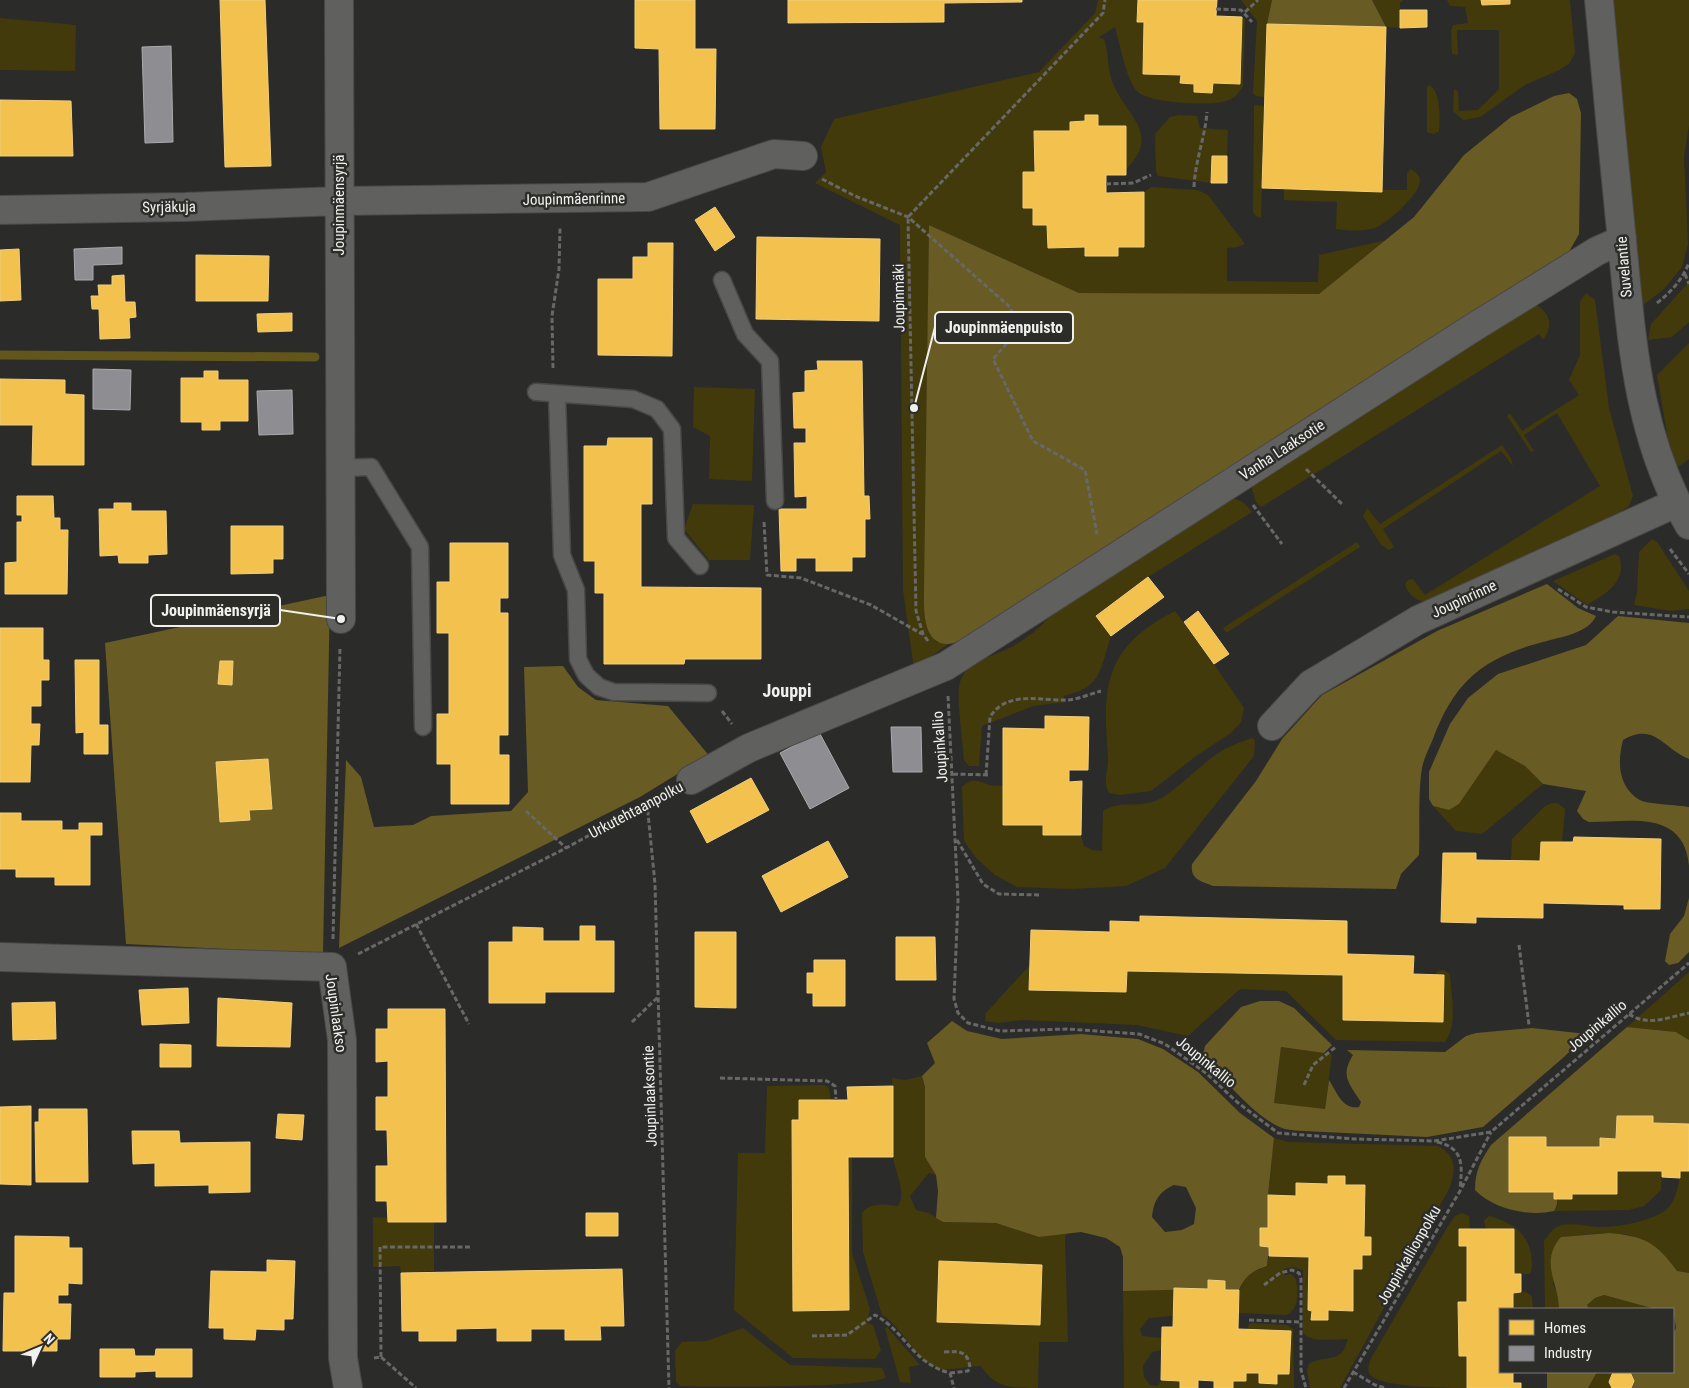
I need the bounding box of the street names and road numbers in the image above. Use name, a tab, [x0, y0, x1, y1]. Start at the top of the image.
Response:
street label: Joupinmäensyrjä	[330, 154, 348, 256]
street label: Joupinmäenrinne	[523, 189, 625, 209]
street label: Syrjäkuja	[142, 198, 196, 216]
street label: Suvelantie	[1612, 236, 1636, 298]
street label: Joupinmäki	[889, 263, 909, 333]
street label: Vanha Laaksotie	[1236, 416, 1328, 484]
street label: Joupinrinne	[1429, 576, 1499, 622]
street label: Joupinkallio	[929, 710, 951, 784]
street label: Urkutehtaanpolku	[586, 778, 686, 842]
street label: Joupinlaakso	[322, 973, 350, 1053]
street label: Joupinkallio	[1564, 996, 1630, 1056]
street label: Joupinkallio	[1172, 1032, 1240, 1092]
street label: Joupinlaaksontie	[639, 1045, 661, 1147]
street label: Joupinkallionpolku	[1373, 1202, 1445, 1308]

